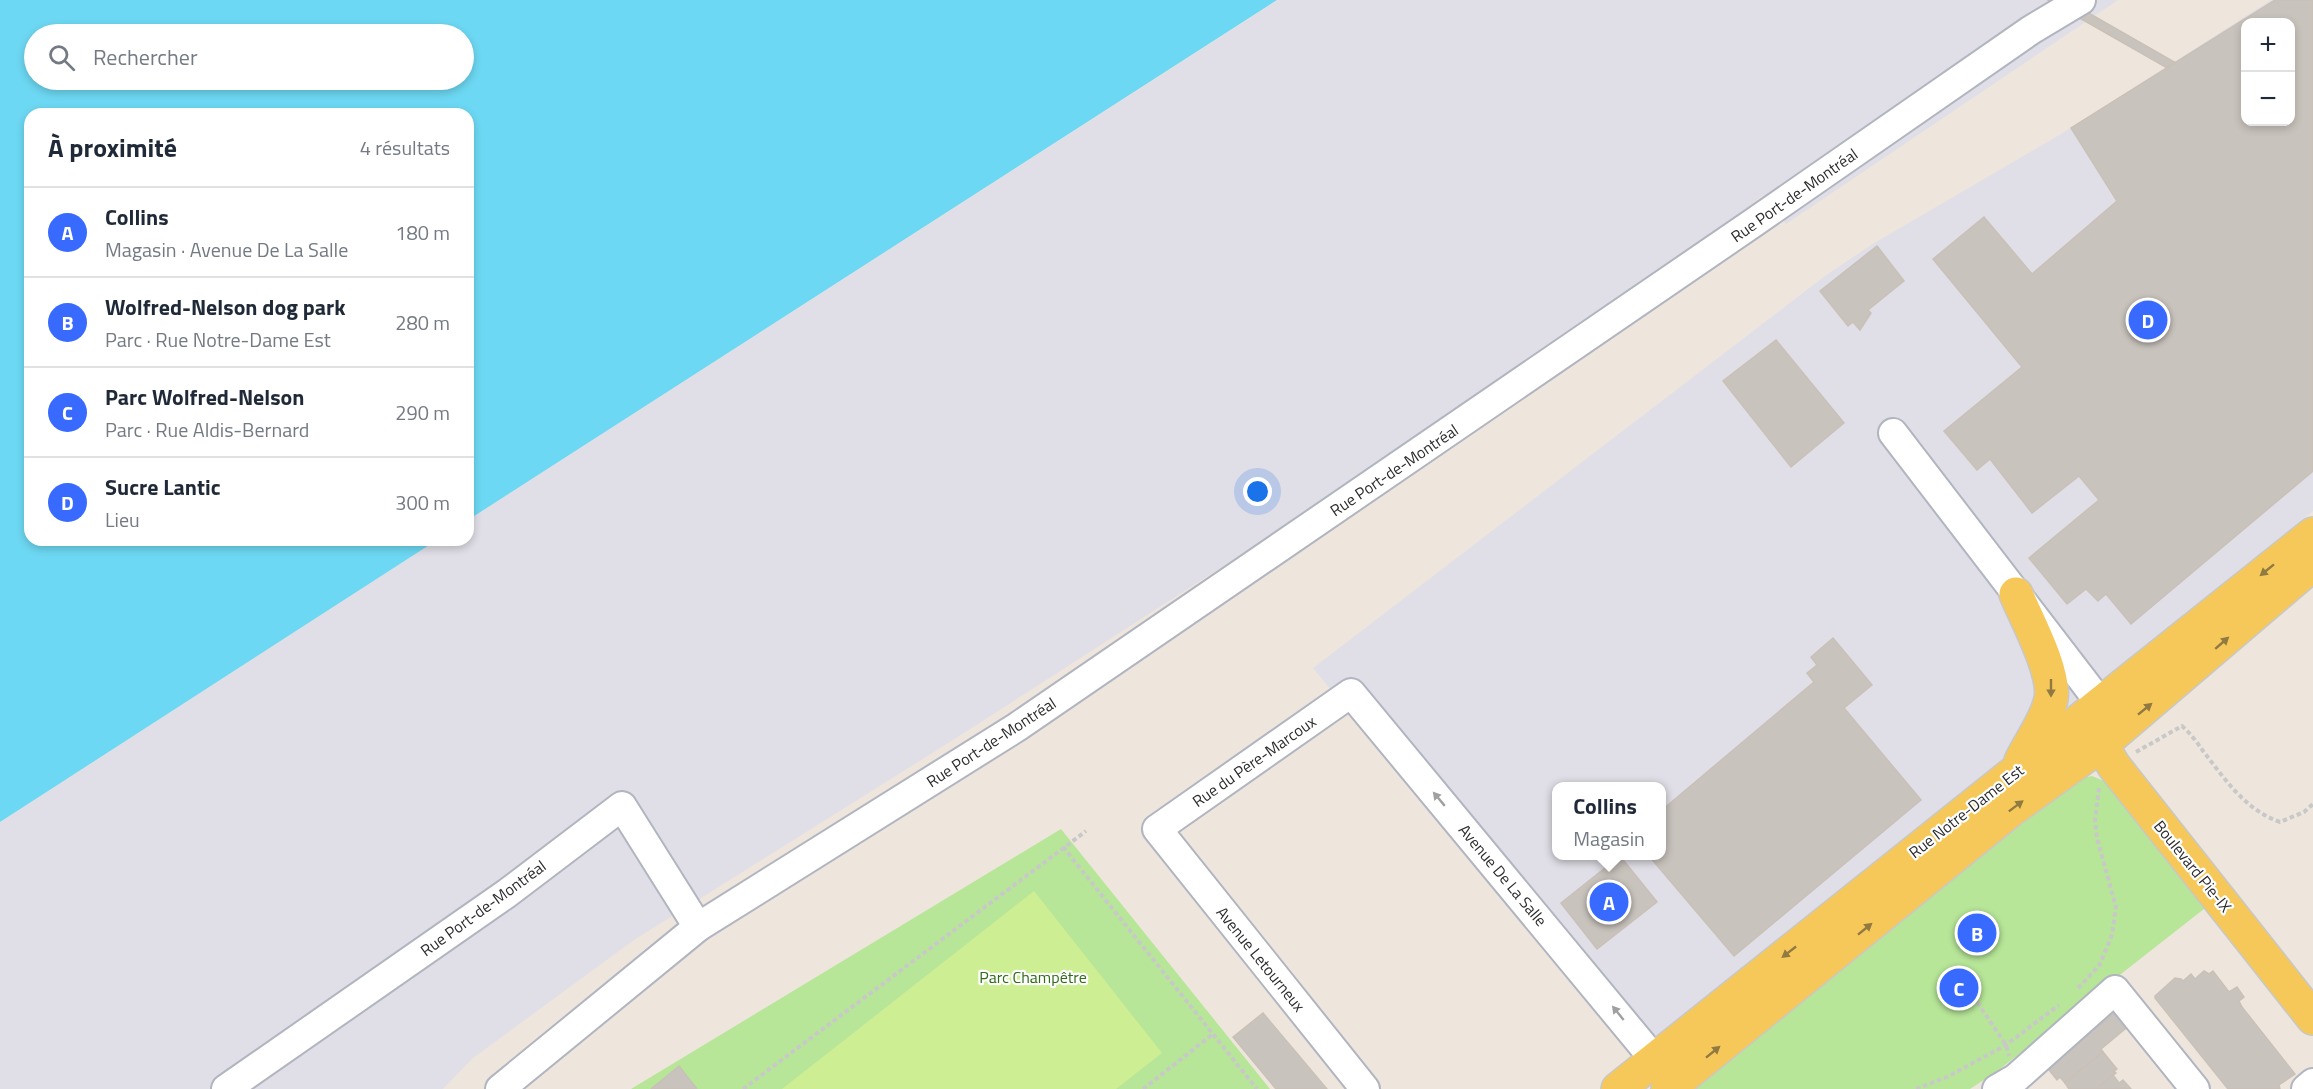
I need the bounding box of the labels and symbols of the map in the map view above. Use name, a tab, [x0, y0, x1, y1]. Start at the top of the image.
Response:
street label: Rue Port-de-Montréal	[1726, 142, 1862, 248]
pin: D	[2128, 298, 2168, 342]
street label: Rue Port-de-Montréal	[1325, 418, 1463, 522]
your location	[1243, 477, 1272, 506]
one-way arrow	[2260, 564, 2275, 576]
one-way arrow	[2214, 637, 2229, 650]
one-way arrow	[2046, 678, 2056, 697]
street label: Rue Port-de-Montréal	[921, 691, 1061, 793]
one-way arrow	[2137, 702, 2153, 715]
street label: Rue du Père-Marcoux	[1187, 709, 1321, 813]
street label: Rue Notre-Dame Est	[1903, 758, 2029, 864]
one-way arrow	[1433, 792, 1446, 807]
one-way arrow	[2009, 801, 2024, 813]
street label: Boulevard Pie-IX	[2148, 815, 2238, 917]
street label: Avenue De La Salle	[1453, 819, 1553, 931]
street label: Rue Port-de-Montréal	[415, 854, 551, 962]
pin: A	[1590, 880, 1628, 924]
street label: Avenue Letourneux	[1211, 901, 1311, 1017]
pin: B	[1958, 910, 1996, 956]
one-way arrow	[1857, 923, 1872, 936]
one-way arrow	[1781, 945, 1796, 957]
park label: Parc Champêtre	[979, 965, 1087, 989]
pin: C	[1940, 966, 1978, 1010]
one-way arrow	[1611, 1005, 1624, 1021]
one-way arrow	[1706, 1046, 1721, 1059]

